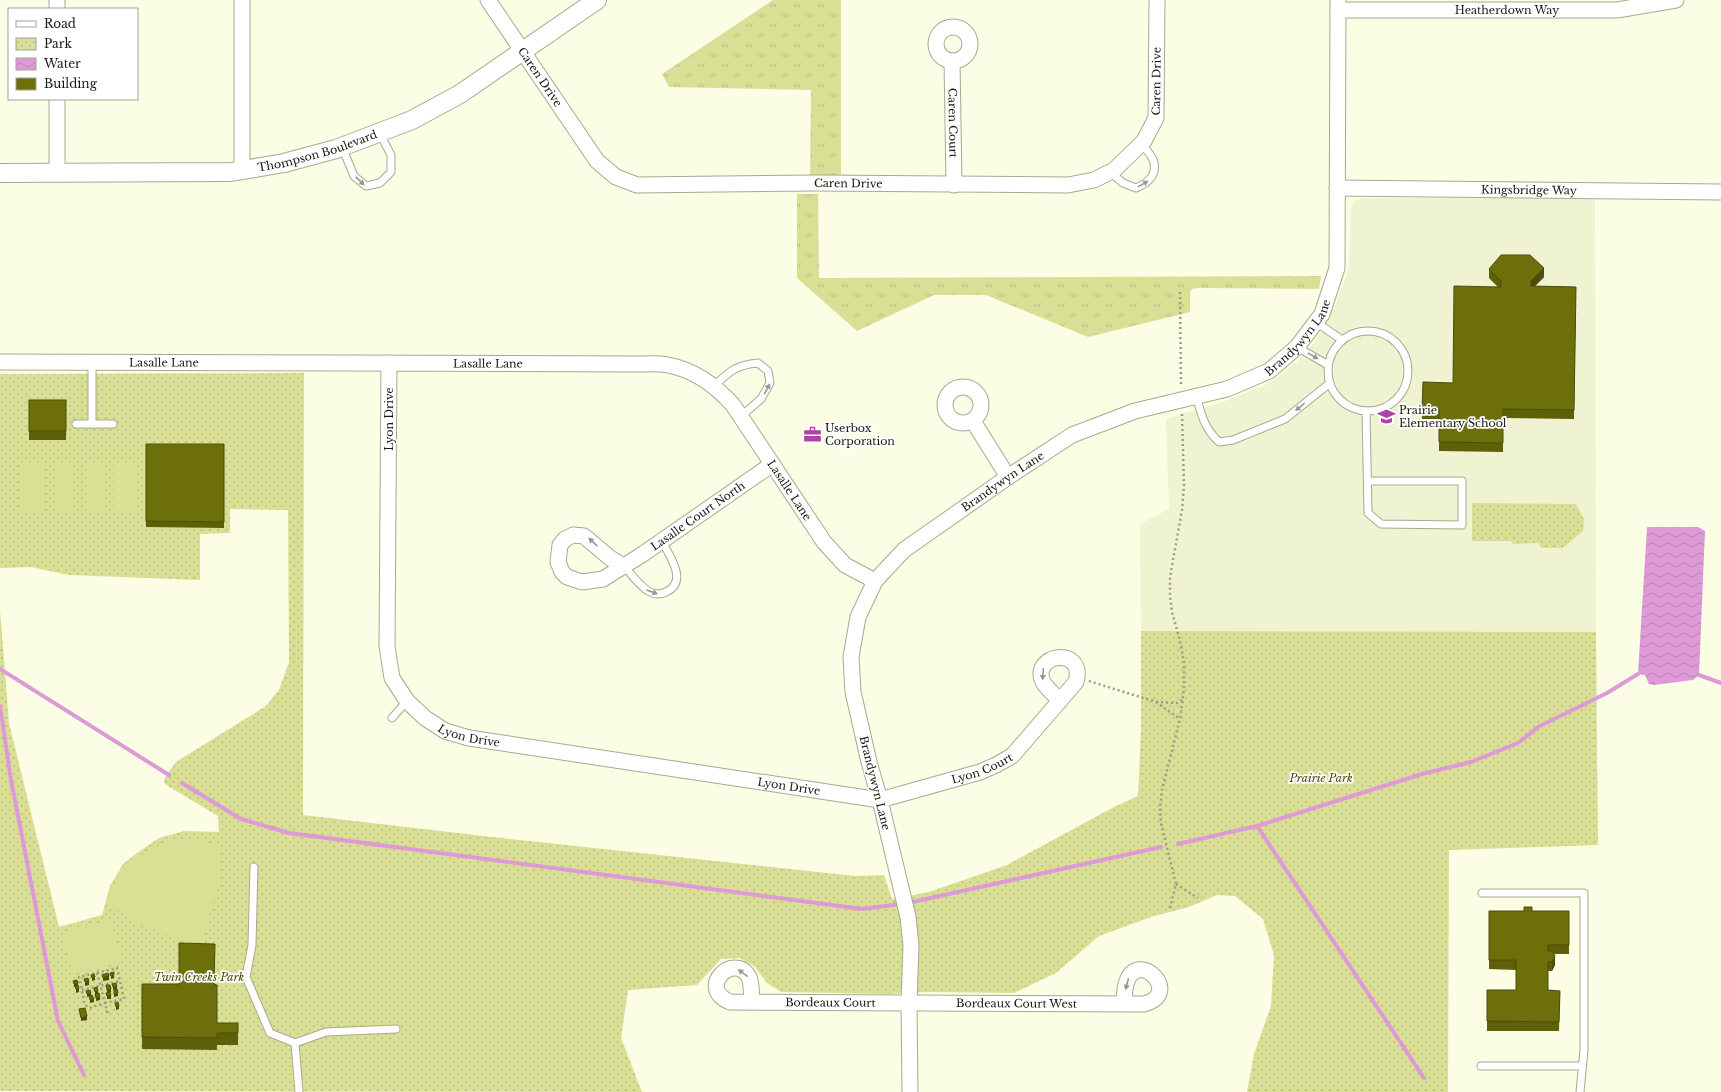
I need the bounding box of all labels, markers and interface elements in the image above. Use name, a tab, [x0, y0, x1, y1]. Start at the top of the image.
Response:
street label: Heatherdown Way	[1455, 3, 1559, 17]
legend	[8, 8, 138, 100]
text: Road	[44, 16, 76, 31]
text: Park	[44, 36, 72, 51]
street label: Caren Drive	[515, 45, 565, 109]
street label: Caren Drive	[1149, 47, 1164, 116]
text: Water	[43, 56, 81, 71]
text: Building	[44, 76, 98, 91]
street label: Caren Court	[945, 88, 961, 159]
street label: Thompson Boulevard	[256, 127, 380, 174]
one-way arrow	[355, 176, 365, 186]
street label: Caren Drive	[814, 176, 883, 191]
one-way arrow	[1137, 180, 1149, 187]
street label: Kingsbridge Way	[1481, 183, 1577, 197]
street label: Brandywyn Lane	[1262, 297, 1333, 379]
one-way arrow	[1307, 352, 1319, 359]
street label: Lasalle Lane	[129, 355, 199, 370]
street label: Lasalle Lane	[453, 356, 523, 371]
one-way arrow	[763, 383, 770, 395]
street label: Lyon Drive	[382, 387, 396, 451]
one-way arrow	[1294, 403, 1305, 412]
place label: Prairie Elementary School	[1399, 403, 1507, 430]
school or university icon: Prairie Elementary School	[1376, 406, 1396, 426]
place label: Userbox Corporation	[825, 421, 895, 448]
office icon: Userbox Corporation	[802, 424, 822, 444]
street label: Brandywyn Lane	[959, 448, 1047, 515]
street label: Lasalle Lane	[764, 457, 815, 523]
street label: Lasalle Court North	[648, 478, 748, 554]
one-way arrow	[588, 537, 598, 547]
one-way arrow	[646, 589, 658, 595]
one-way arrow	[1040, 667, 1047, 680]
street label: Lyon Drive	[435, 721, 501, 750]
street label: Brandywyn Lane	[856, 734, 894, 832]
street label: Lyon Court	[950, 750, 1016, 787]
park label: Prairie Park	[1288, 771, 1353, 785]
street label: Lyon Drive	[757, 775, 821, 798]
one-way arrow	[737, 969, 748, 977]
park label: Twin Creeks Park	[154, 970, 245, 984]
one-way arrow	[1124, 978, 1130, 991]
street label: Bordeaux Court	[785, 995, 877, 1010]
street label: Bordeaux Court West	[956, 996, 1078, 1011]

